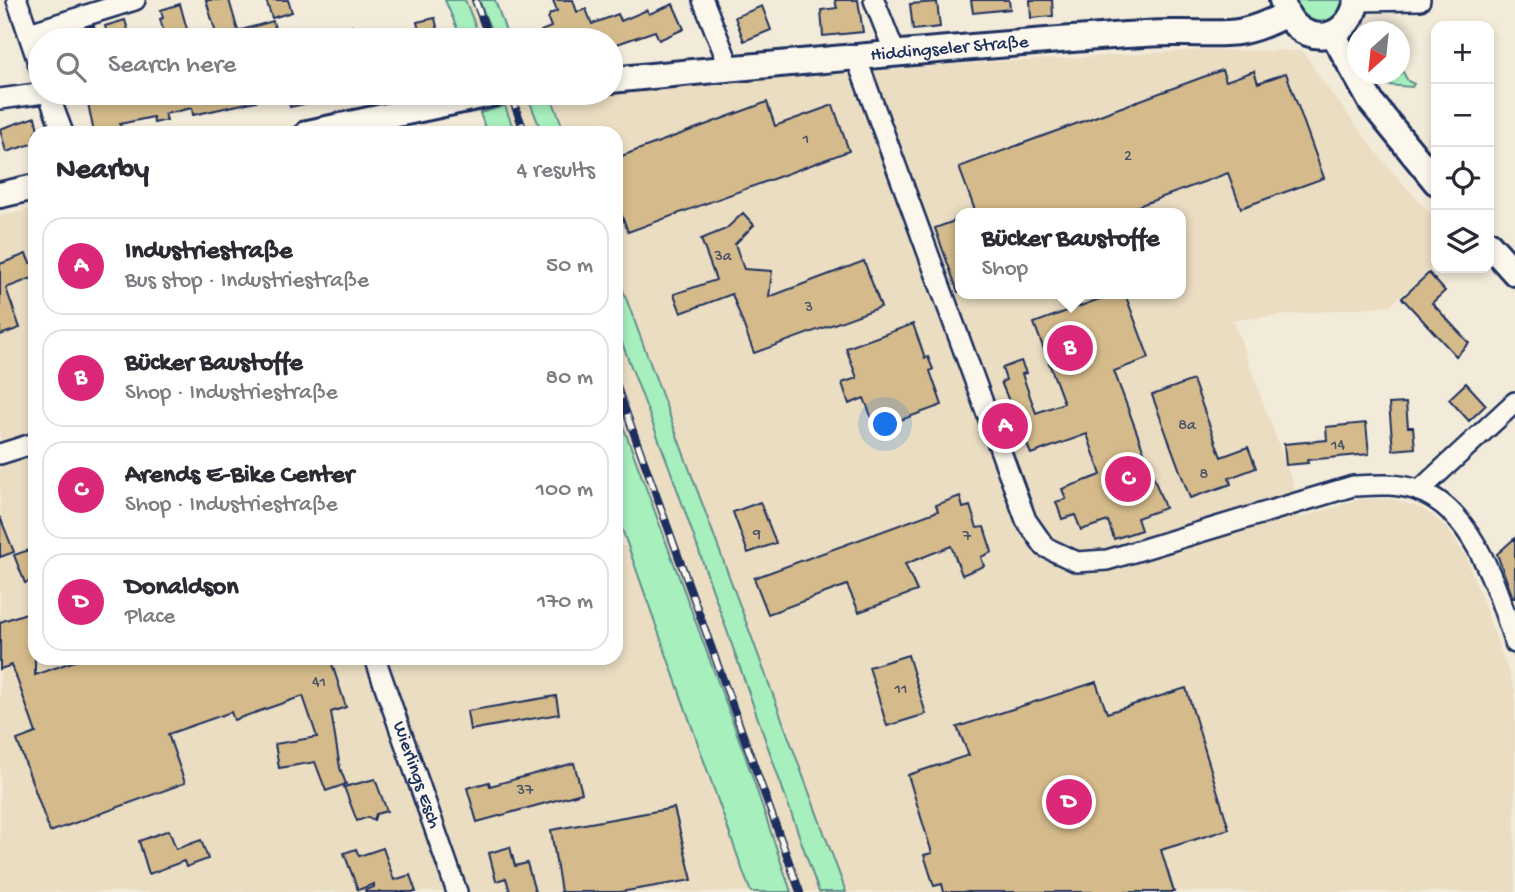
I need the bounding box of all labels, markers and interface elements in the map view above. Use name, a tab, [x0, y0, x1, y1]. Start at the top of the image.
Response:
north arrow	[1347, 21, 1410, 84]
map controls	[1431, 21, 1494, 273]
button: +	[1431, 21, 1494, 84]
search box	[28, 28, 623, 105]
street label: Hiddingseler Straße	[870, 31, 1030, 67]
icon: search	[52, 48, 90, 86]
text: Search here	[108, 51, 236, 82]
button: −	[1431, 84, 1494, 147]
house number: 1	[802, 131, 809, 150]
button: locate	[1431, 147, 1494, 210]
house number: 2	[1124, 148, 1132, 167]
text: Nearby	[56, 154, 149, 189]
text: 4 results	[516, 158, 595, 185]
popup	[955, 208, 1186, 299]
button: layers	[1431, 210, 1494, 273]
text: Bücker Baustoffe	[982, 225, 1159, 256]
text: Industriestraße	[125, 237, 293, 268]
house number: 3a	[713, 248, 733, 267]
text: A	[74, 253, 88, 280]
text: 50 m	[546, 253, 593, 280]
text: Shop	[982, 256, 1028, 283]
text: Bus stop · Industriestraße	[125, 268, 369, 295]
house number: 3	[804, 299, 813, 318]
pin: B	[1047, 322, 1093, 374]
text: Bücker Baustoffe	[125, 349, 303, 380]
text: B	[75, 365, 87, 392]
text: 80 m	[546, 365, 593, 392]
text: Shop · Industriestraße	[125, 380, 338, 407]
pin: A	[982, 400, 1028, 452]
your location	[868, 407, 902, 441]
house number: 8a	[1178, 417, 1197, 436]
house number: 14	[1330, 437, 1345, 456]
pin: C	[1105, 453, 1151, 505]
text: Arends E-Bike Center	[125, 461, 354, 492]
house number: 8	[1200, 466, 1209, 485]
text: C	[75, 477, 87, 504]
text: 100 m	[536, 477, 593, 504]
text: Shop · Industriestraße	[125, 492, 338, 519]
house number: 9	[752, 526, 761, 545]
house number: 7	[962, 528, 972, 547]
text: Donaldson	[125, 573, 239, 604]
text: D	[74, 589, 89, 616]
text: 170 m	[537, 589, 593, 616]
text: Place	[125, 604, 175, 631]
house number: 41	[312, 674, 326, 693]
house number: 11	[894, 681, 907, 700]
street label: Wierlings Esch	[387, 718, 445, 832]
pin: D	[1046, 776, 1092, 828]
house number: 37	[516, 782, 534, 801]

